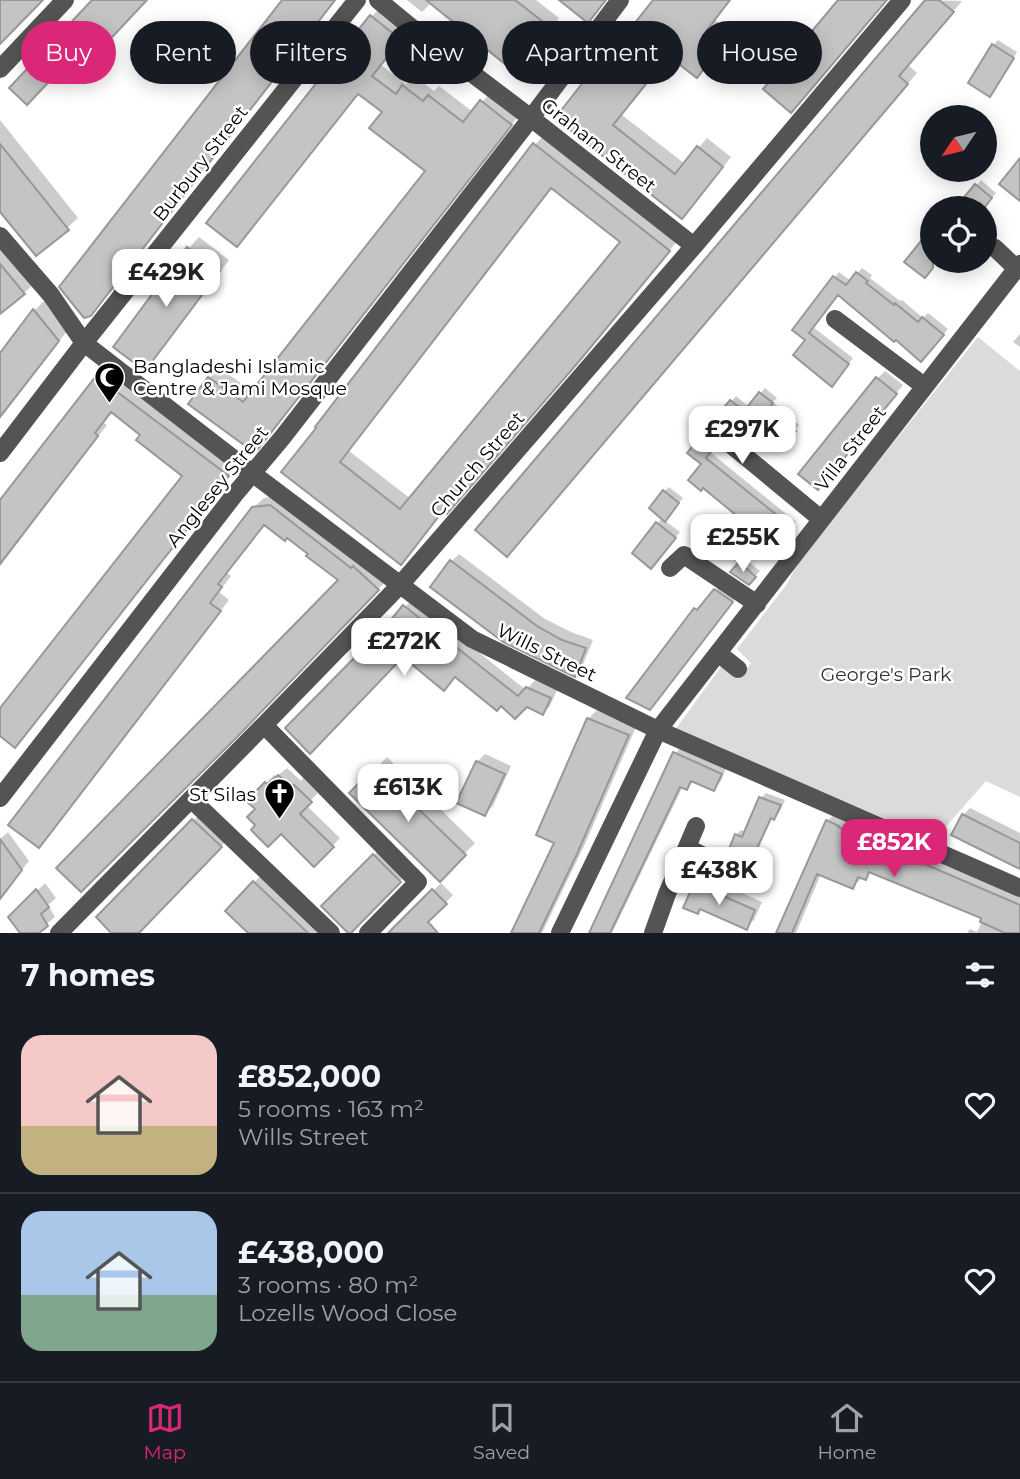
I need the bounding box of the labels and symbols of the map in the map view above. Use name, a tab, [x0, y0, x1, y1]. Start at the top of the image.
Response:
street label: Graham Street	[537, 93, 661, 198]
street label: Burbury Street	[148, 101, 253, 226]
north arrow	[920, 105, 998, 182]
pin: £429K	[117, 250, 215, 309]
place label: Bangladeshi Islamic Centre & Jami Mosque	[133, 355, 347, 400]
mosque icon: Bangladeshi Islamic Centre & Jami Mosque	[93, 360, 127, 404]
street label: Villa Street	[810, 401, 891, 496]
pin: £297K	[693, 406, 791, 466]
street label: Church Street	[425, 407, 530, 522]
street label: Anglesey Street	[161, 421, 274, 552]
pin: £255K	[694, 514, 792, 574]
pin: £272K	[355, 618, 453, 678]
street label: Wills Street	[493, 618, 601, 687]
park label: George's Park	[821, 663, 952, 686]
pin: £613K	[359, 764, 457, 824]
church icon: St Silas	[262, 777, 296, 821]
place label: St Silas	[189, 783, 256, 806]
pin: £852K	[845, 820, 943, 879]
pin: £438K	[670, 848, 768, 907]

